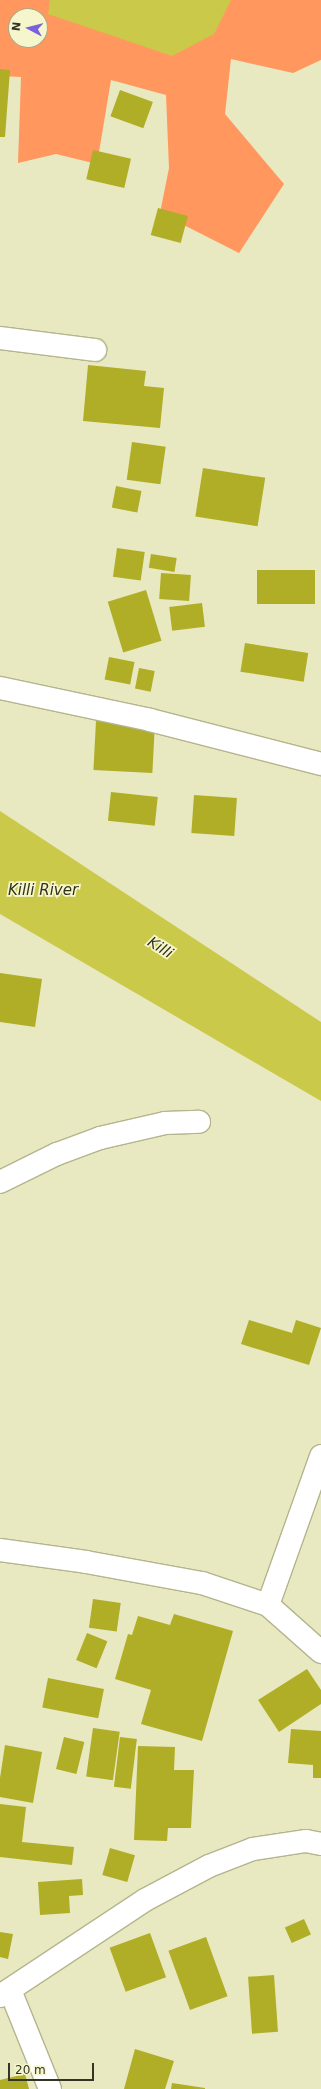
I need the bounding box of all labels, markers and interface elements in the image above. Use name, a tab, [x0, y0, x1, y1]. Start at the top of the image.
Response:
north arrow	[8, 8, 48, 48]
text: N	[10, 21, 24, 32]
water label: Killi River	[8, 882, 78, 900]
water label: Killi	[144, 933, 176, 963]
scale bar	[10, 2055, 96, 2081]
text: 20 m	[15, 2063, 46, 2077]

